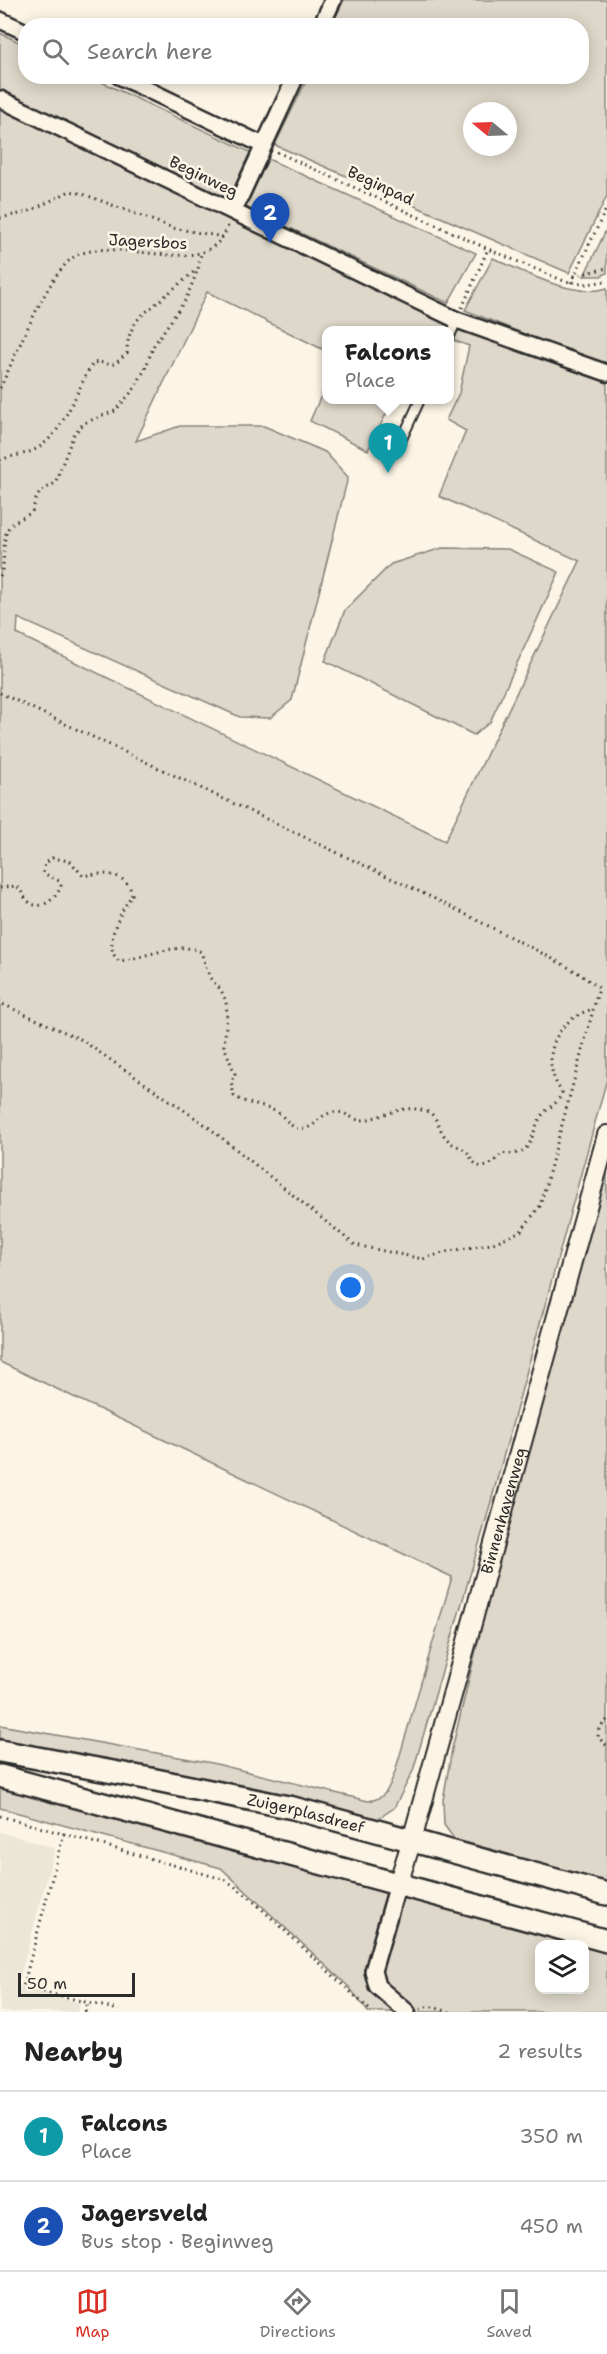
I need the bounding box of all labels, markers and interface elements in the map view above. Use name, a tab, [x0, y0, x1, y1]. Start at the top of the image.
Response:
search box	[18, 18, 589, 84]
icon: search	[39, 35, 72, 68]
text: Search here	[87, 37, 213, 66]
north arrow	[463, 102, 517, 156]
street label: Beginweg	[166, 151, 242, 202]
street label: Beginpad	[344, 161, 417, 210]
pin: 2	[250, 194, 290, 243]
street label: Jagersbos	[108, 229, 188, 254]
popup	[322, 326, 454, 404]
text: Falcons	[345, 338, 431, 367]
text: Place	[345, 367, 396, 393]
pin: 1	[368, 424, 408, 473]
your location	[336, 1273, 365, 1302]
street label: Binnenhavenweg	[476, 1445, 531, 1576]
street label: Zuigerplasdreef	[245, 1789, 368, 1838]
map controls	[535, 1940, 589, 1994]
button: layers	[535, 1940, 589, 1994]
scale bar	[18, 1970, 135, 1998]
text: 50 m	[27, 1973, 67, 1994]
text: Nearby	[24, 2034, 123, 2069]
text: 2 results	[497, 2038, 583, 2064]
text: Falcons	[81, 2109, 168, 2138]
text: 1	[39, 2123, 48, 2149]
text: 350 m	[519, 2123, 583, 2149]
text: Place	[81, 2138, 132, 2164]
text: Jagersveld	[81, 2199, 208, 2228]
text: 2	[37, 2213, 51, 2239]
text: 450 m	[519, 2213, 583, 2239]
text: Bus stop · Beginweg	[81, 2228, 274, 2254]
tab: Map	[75, 2285, 109, 2342]
tab: Directions	[260, 2285, 336, 2342]
tab: Saved	[486, 2285, 532, 2342]

